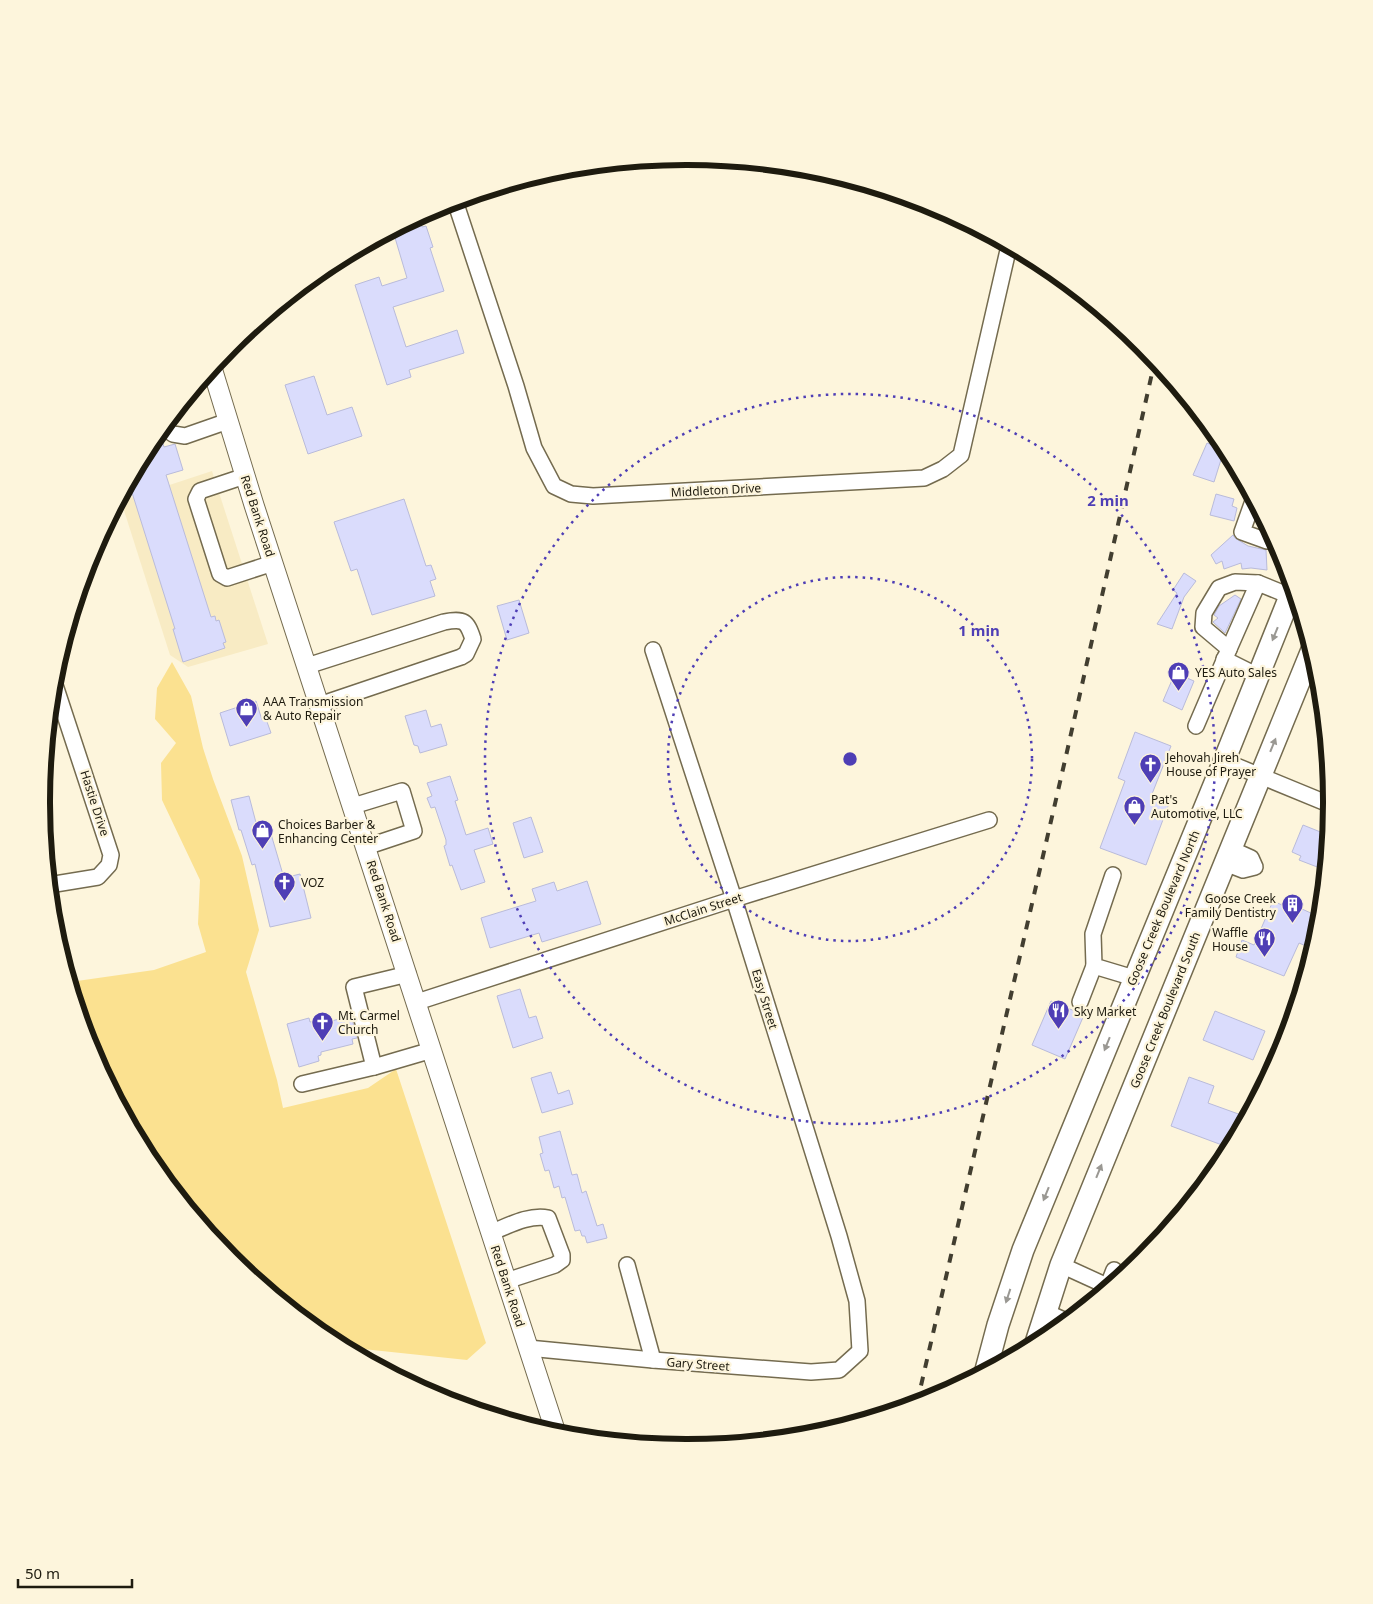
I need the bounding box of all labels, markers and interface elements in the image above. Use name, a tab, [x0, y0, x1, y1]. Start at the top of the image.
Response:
street label: Red Bank Road	[237, 473, 279, 559]
street label: Middleton Drive	[670, 479, 762, 501]
text: 2 min	[1087, 490, 1129, 510]
text: 1 min	[958, 620, 1000, 640]
one-way arrow	[1271, 627, 1279, 642]
shop icon: YES Auto Sales	[1167, 660, 1191, 691]
place label: YES Auto Sales	[1195, 664, 1277, 681]
place label: AAA Transmission & Auto Repair	[263, 693, 363, 724]
shop icon: AAA Transmission & Auto Repair	[235, 696, 259, 727]
one-way arrow	[1269, 737, 1277, 752]
place label: Jehovah Jireh House of Prayer	[1165, 749, 1256, 780]
centre of rings	[841, 750, 859, 768]
church icon: Jehovah Jireh House of Prayer	[1138, 752, 1162, 783]
street label: Hastie Drive	[76, 768, 114, 838]
place label: Pat's Automotive, LLC	[1151, 791, 1243, 822]
shop icon: Pat's Automotive, LLC	[1123, 794, 1147, 825]
place label: Choices Barber & Enhancing Center	[278, 816, 378, 847]
shop icon: Choices Barber & Enhancing Center	[250, 819, 274, 850]
street label: Goose Creek Boulevard North	[1122, 828, 1204, 988]
street label: Red Bank Road	[363, 858, 405, 944]
church icon: VOZ	[273, 870, 297, 901]
place label: VOZ	[301, 874, 324, 891]
street label: McClain Street	[662, 888, 745, 930]
place label: Goose Creek Family Dentistry	[1185, 890, 1277, 921]
building icon: Goose Creek Family Dentistry	[1280, 893, 1304, 924]
place label: Waffle House	[1212, 924, 1248, 955]
restaurant icon: Waffle House	[1252, 927, 1276, 958]
street label: Goose Creek Boulevard South	[1126, 929, 1204, 1091]
street label: Easy Street	[748, 967, 782, 1032]
restaurant icon: Sky Market	[1046, 999, 1070, 1030]
place label: Sky Market	[1074, 1003, 1137, 1020]
place label: Mt. Carmel Church	[338, 1007, 400, 1038]
church icon: Mt. Carmel Church	[310, 1010, 334, 1041]
one-way arrow	[1103, 1036, 1110, 1051]
one-way arrow	[1096, 1164, 1104, 1178]
one-way arrow	[1041, 1187, 1049, 1201]
street label: Red Bank Road	[487, 1243, 529, 1329]
one-way arrow	[1004, 1289, 1012, 1304]
street label: Gary Street	[666, 1353, 731, 1375]
scale bar	[18, 1556, 131, 1588]
text: 50 m	[25, 1563, 60, 1583]

